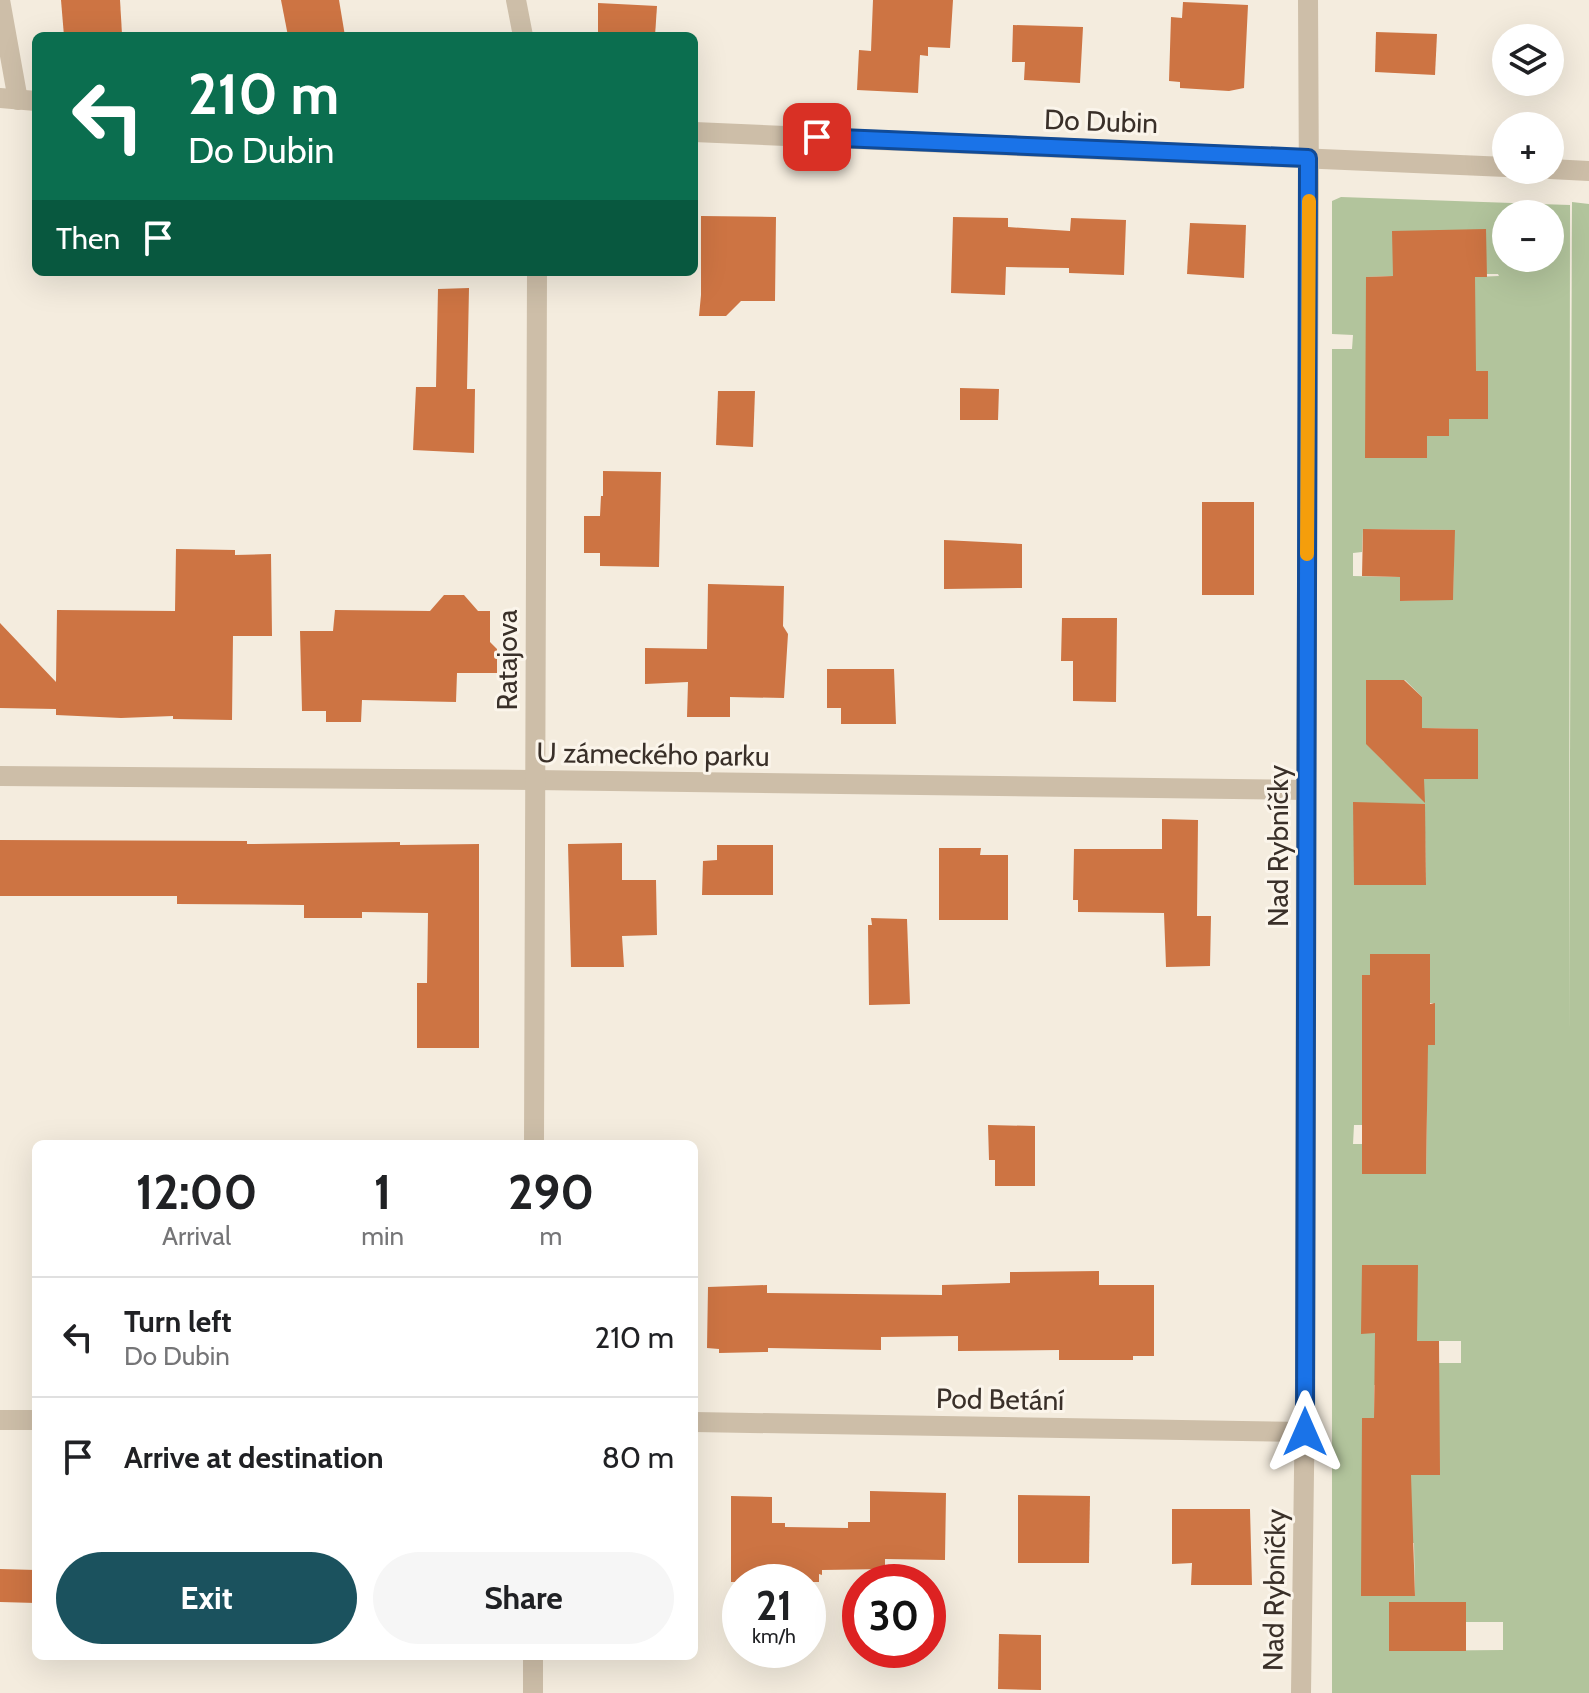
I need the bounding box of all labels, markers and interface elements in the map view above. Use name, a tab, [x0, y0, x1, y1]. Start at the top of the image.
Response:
map controls	[1492, 24, 1564, 272]
button: layers	[1492, 24, 1564, 96]
text: 210 m	[188, 60, 339, 128]
icon: left	[56, 64, 160, 168]
street label: Do Dubin	[1043, 102, 1159, 140]
pin	[783, 103, 851, 171]
button: +	[1492, 112, 1564, 184]
icon: arrive	[795, 115, 839, 159]
text: Do Dubin	[188, 128, 334, 172]
button: −	[1492, 200, 1564, 272]
icon: arrive	[136, 216, 180, 260]
text: Then	[56, 220, 120, 257]
street label: Ratajova	[490, 609, 524, 710]
street label: U zámeckého parku	[536, 735, 770, 773]
street label: Nad Rybníčky	[1261, 765, 1295, 927]
text: 12:00	[136, 1163, 257, 1221]
text: 1	[374, 1163, 391, 1221]
text: 290	[508, 1163, 594, 1221]
text: Arrival	[162, 1220, 231, 1252]
text: min	[361, 1220, 404, 1252]
text: m	[540, 1220, 562, 1252]
text: Turn left	[124, 1303, 232, 1340]
icon: left	[56, 1315, 100, 1359]
text: 210 m	[594, 1319, 674, 1356]
text: Do Dubin	[124, 1340, 230, 1372]
street label: Pod Betání	[936, 1381, 1065, 1417]
position arrow	[1263, 1390, 1347, 1474]
icon: arrive	[56, 1435, 100, 1479]
text: Arrive at destination	[124, 1439, 384, 1476]
text: 80 m	[602, 1439, 674, 1476]
street label: Nad Rybníčky	[1256, 1509, 1292, 1671]
button: Exit	[56, 1552, 357, 1644]
button: Share	[373, 1552, 674, 1644]
speed limit sign: 30	[842, 1564, 946, 1668]
text: 21	[756, 1581, 792, 1630]
text: km/h	[752, 1624, 796, 1648]

